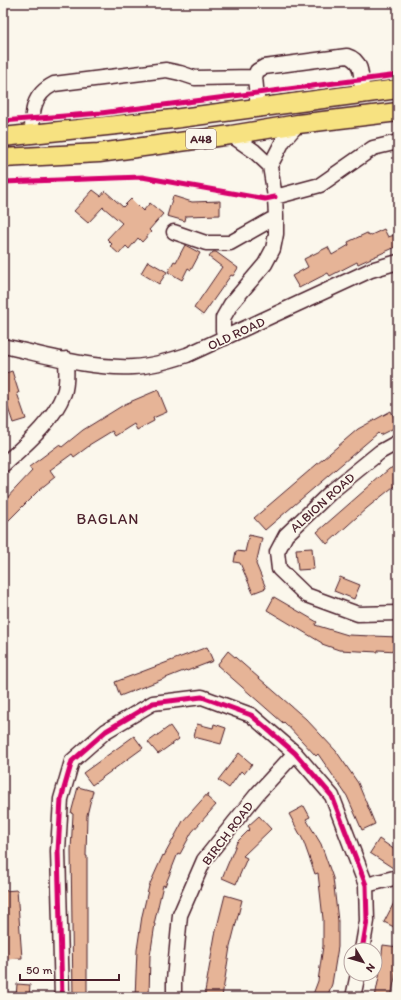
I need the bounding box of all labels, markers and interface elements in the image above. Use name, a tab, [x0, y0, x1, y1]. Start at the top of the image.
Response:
road number: A48	[186, 129, 216, 149]
street label: OLD ROAD	[205, 314, 268, 353]
street label: ALBION ROAD	[287, 470, 358, 535]
district label: BAGLAN	[77, 510, 139, 528]
street label: BIRCH ROAD	[199, 798, 256, 868]
north arrow	[343, 942, 383, 982]
scale bar	[20, 956, 119, 982]
text: N	[363, 961, 378, 975]
text: 50 m	[26, 963, 52, 977]

